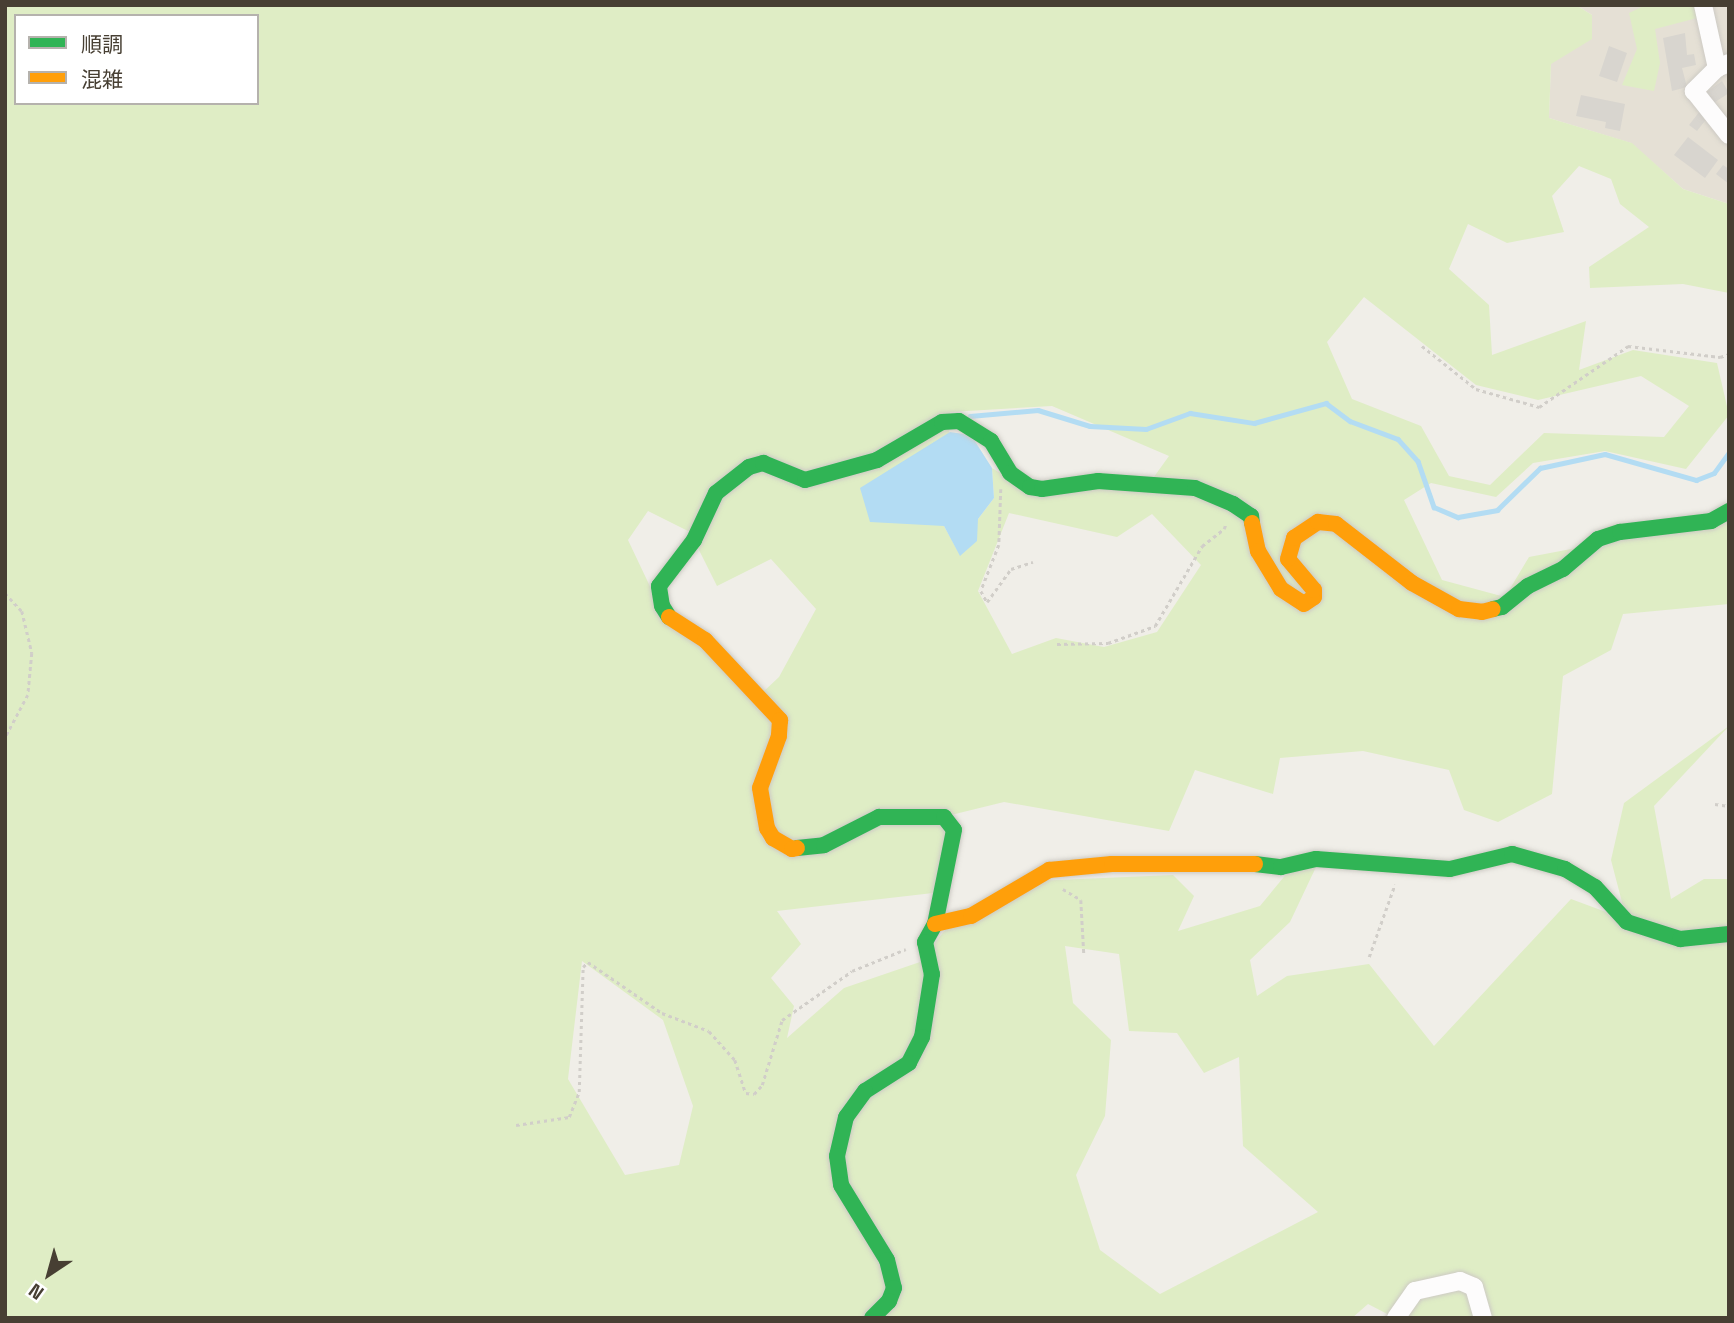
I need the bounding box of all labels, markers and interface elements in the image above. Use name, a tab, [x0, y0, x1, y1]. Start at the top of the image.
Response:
legend	[14, 14, 259, 105]
text: 順調	[81, 31, 123, 58]
text: 混雑	[81, 66, 123, 93]
north arrow	[14, 1239, 84, 1309]
text: N	[24, 1278, 49, 1305]

